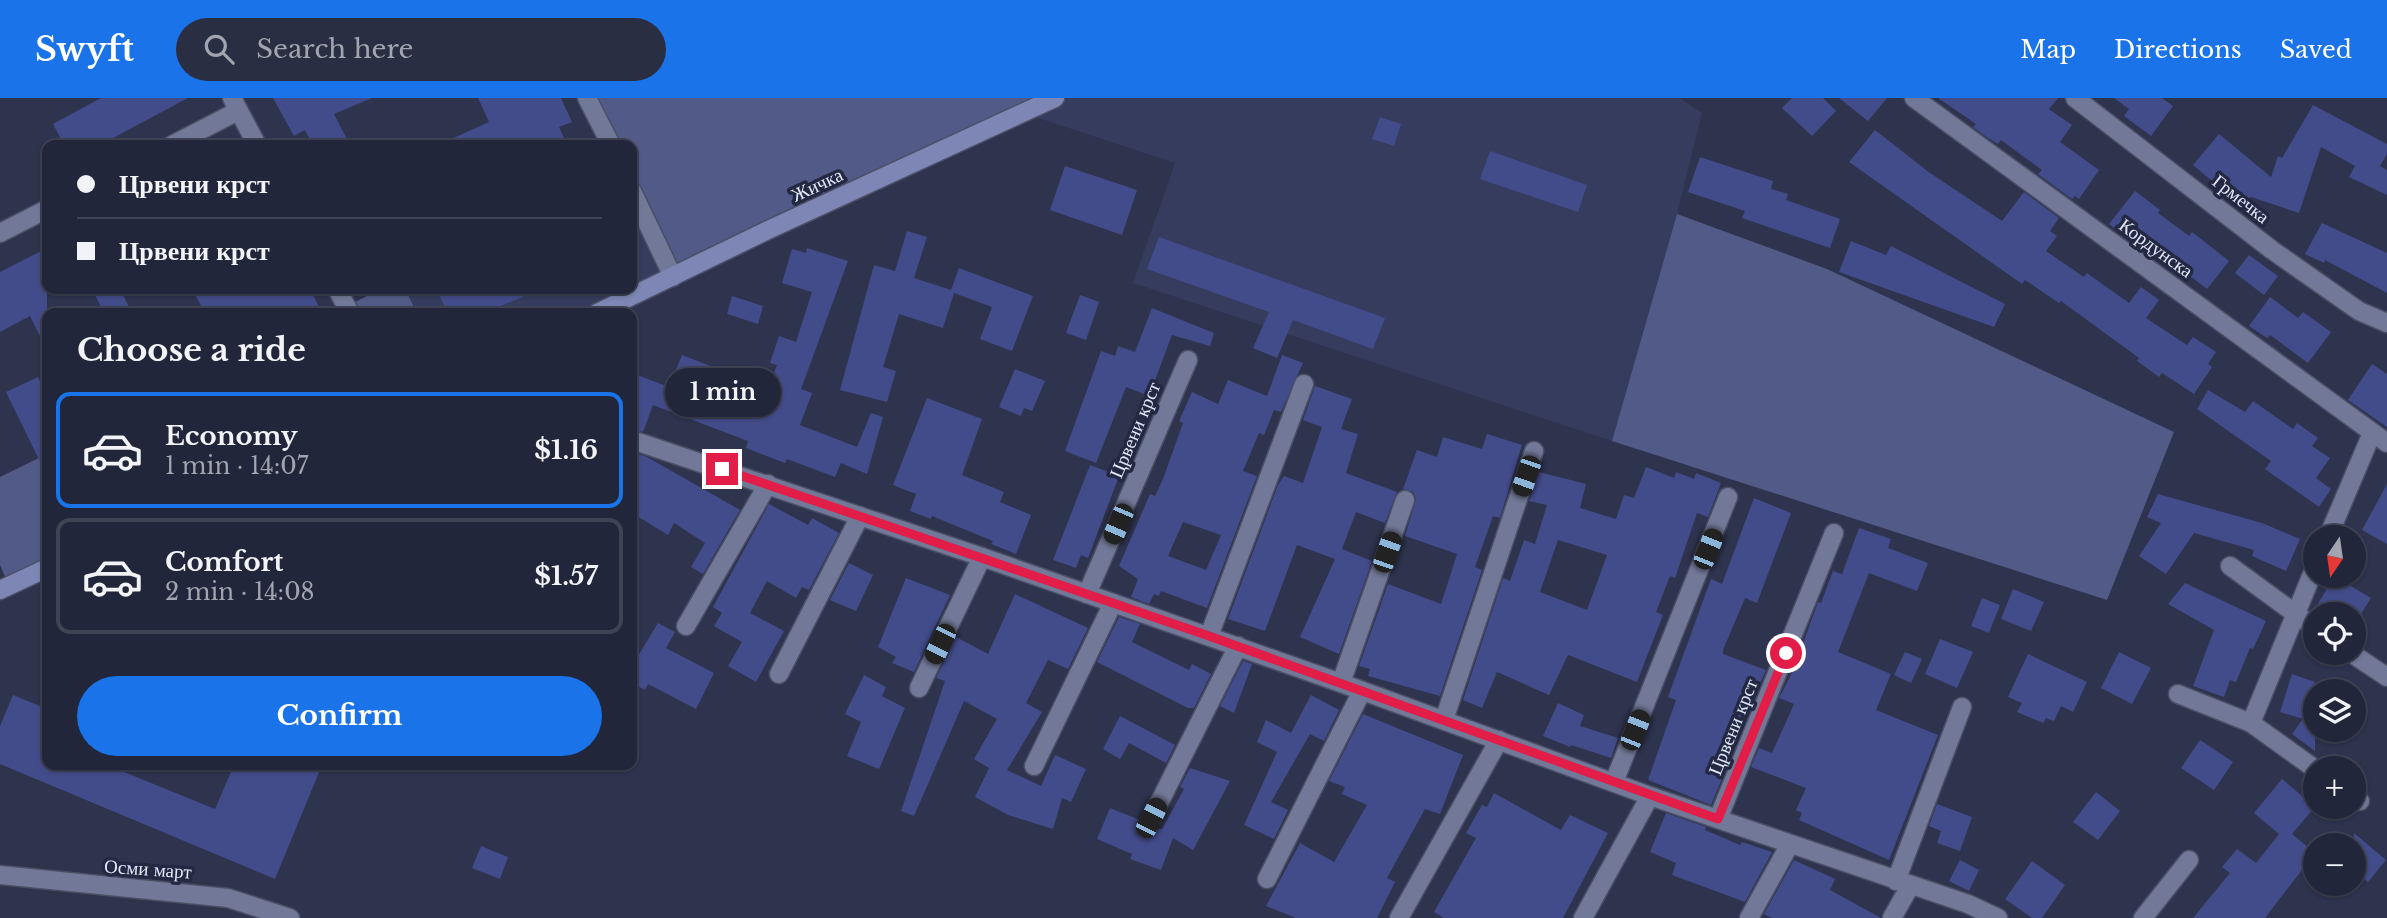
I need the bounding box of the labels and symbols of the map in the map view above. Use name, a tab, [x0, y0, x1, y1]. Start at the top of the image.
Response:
street label: Жичка	[788, 163, 847, 207]
street label: Грмечка	[2208, 170, 2274, 229]
street label: Кордунска	[2115, 214, 2198, 283]
callout: 1 min	[664, 368, 780, 416]
street label: Црвени крст	[1105, 378, 1166, 481]
route end	[706, 453, 738, 485]
car	[1510, 453, 1543, 499]
car	[1101, 501, 1136, 547]
north arrow	[2303, 525, 2366, 588]
car	[1691, 526, 1726, 572]
car	[1371, 529, 1404, 575]
car	[922, 621, 959, 667]
route start	[1770, 637, 1802, 669]
street label: Црвени крст	[1703, 675, 1763, 778]
car	[1618, 707, 1653, 753]
car	[1133, 795, 1170, 841]
street label: Осми март	[103, 854, 193, 884]

